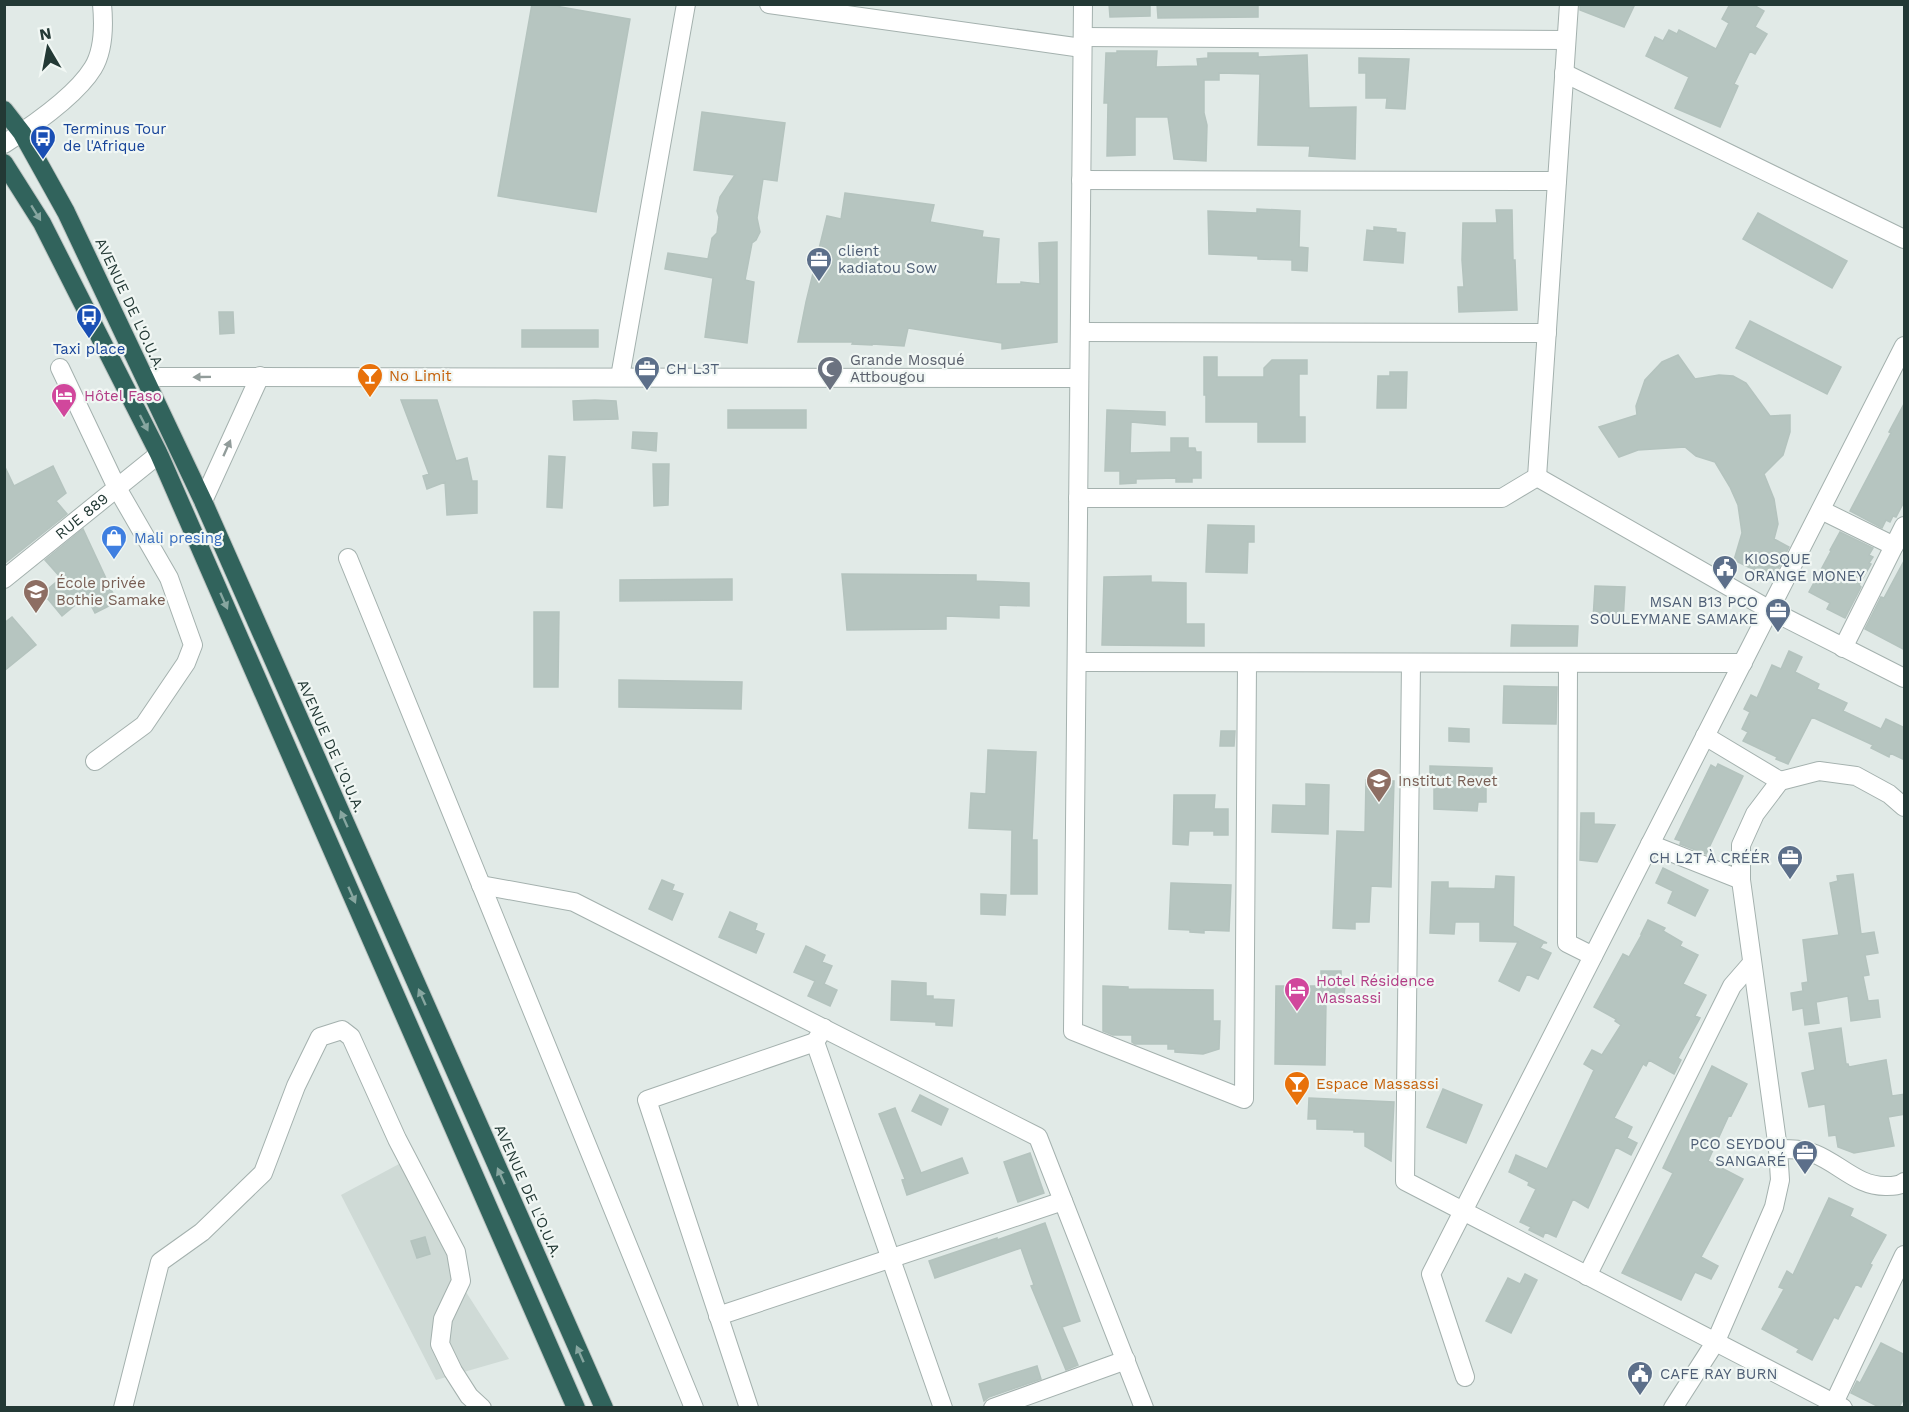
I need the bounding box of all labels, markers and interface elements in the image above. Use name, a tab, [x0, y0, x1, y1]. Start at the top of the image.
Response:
north arrow	[18, 18, 78, 78]
text: N	[38, 23, 53, 44]
place label: Terminus Tour de l'Afrique	[63, 120, 166, 155]
bus stop icon: Terminus Tour de l'Afrique	[28, 123, 58, 161]
one-way arrow	[30, 204, 41, 221]
street label: AVENUE DE L'O.U.A.	[91, 235, 169, 373]
place label: client kadiatou Sow	[838, 242, 937, 277]
office icon: client kadiatou Sow	[804, 245, 834, 283]
bus stop icon: Taxi place	[74, 302, 104, 340]
place label: Taxi place	[53, 340, 125, 358]
place label: Grande Mosqué Attbougou	[850, 351, 965, 386]
office icon: CH L3T	[632, 354, 662, 392]
mosque icon: Grande Mosqué Attbougou	[815, 354, 845, 392]
place label: CH L3T	[666, 360, 719, 378]
bar icon: No Limit	[355, 361, 385, 399]
place label: No Limit	[389, 367, 452, 385]
one-way arrow	[193, 372, 212, 382]
hotel icon: Hôtel Faso	[49, 381, 79, 419]
place label: Hôtel Faso	[84, 387, 162, 405]
one-way arrow	[139, 415, 148, 432]
one-way arrow	[223, 439, 232, 456]
street label: RUE 889	[52, 489, 112, 543]
shop icon: Mali presing	[99, 523, 129, 561]
place label: Mali presing	[134, 529, 222, 547]
place label: KIOSQUE ORANGE MONEY	[1744, 550, 1865, 585]
public building icon: KIOSQUE ORANGE MONEY	[1710, 553, 1740, 591]
place label: École privée Bothie Samake	[56, 574, 166, 609]
school or university icon: École privée Bothie Samake	[21, 577, 51, 615]
one-way arrow	[219, 593, 228, 610]
place label: MSAN B13 PCO SOULEYMANE SAMAKE	[1590, 593, 1758, 628]
office icon: MSAN B13 PCO SOULEYMANE SAMAKE	[1763, 596, 1793, 634]
street label: AVENUE DE L'O.U.A.	[294, 677, 368, 815]
school or university icon: Institut Revet	[1364, 766, 1394, 804]
place label: Institut Revet	[1398, 772, 1498, 790]
one-way arrow	[338, 810, 348, 828]
office icon: CH L2T À CRÉÉR	[1775, 843, 1805, 881]
place label: CH L2T À CRÉÉR	[1649, 849, 1770, 867]
one-way arrow	[347, 887, 357, 905]
place label: Hotel Résidence Massassi	[1316, 972, 1435, 1007]
hotel icon: Hotel Résidence Massassi	[1282, 975, 1312, 1013]
one-way arrow	[418, 989, 427, 1006]
bar icon: Espace Massassi	[1282, 1069, 1312, 1107]
place label: Espace Massassi	[1316, 1075, 1439, 1093]
street label: AVENUE DE L'O.U.A.	[491, 1122, 565, 1260]
place label: PCO SEYDOU SANGARÉ	[1690, 1135, 1786, 1170]
office icon: PCO SEYDOU SANGARÉ	[1790, 1138, 1820, 1176]
one-way arrow	[497, 1167, 506, 1184]
one-way arrow	[575, 1345, 584, 1363]
public building icon: CAFE RAY BURN	[1625, 1359, 1655, 1397]
place label: CAFE RAY BURN	[1660, 1365, 1777, 1383]

